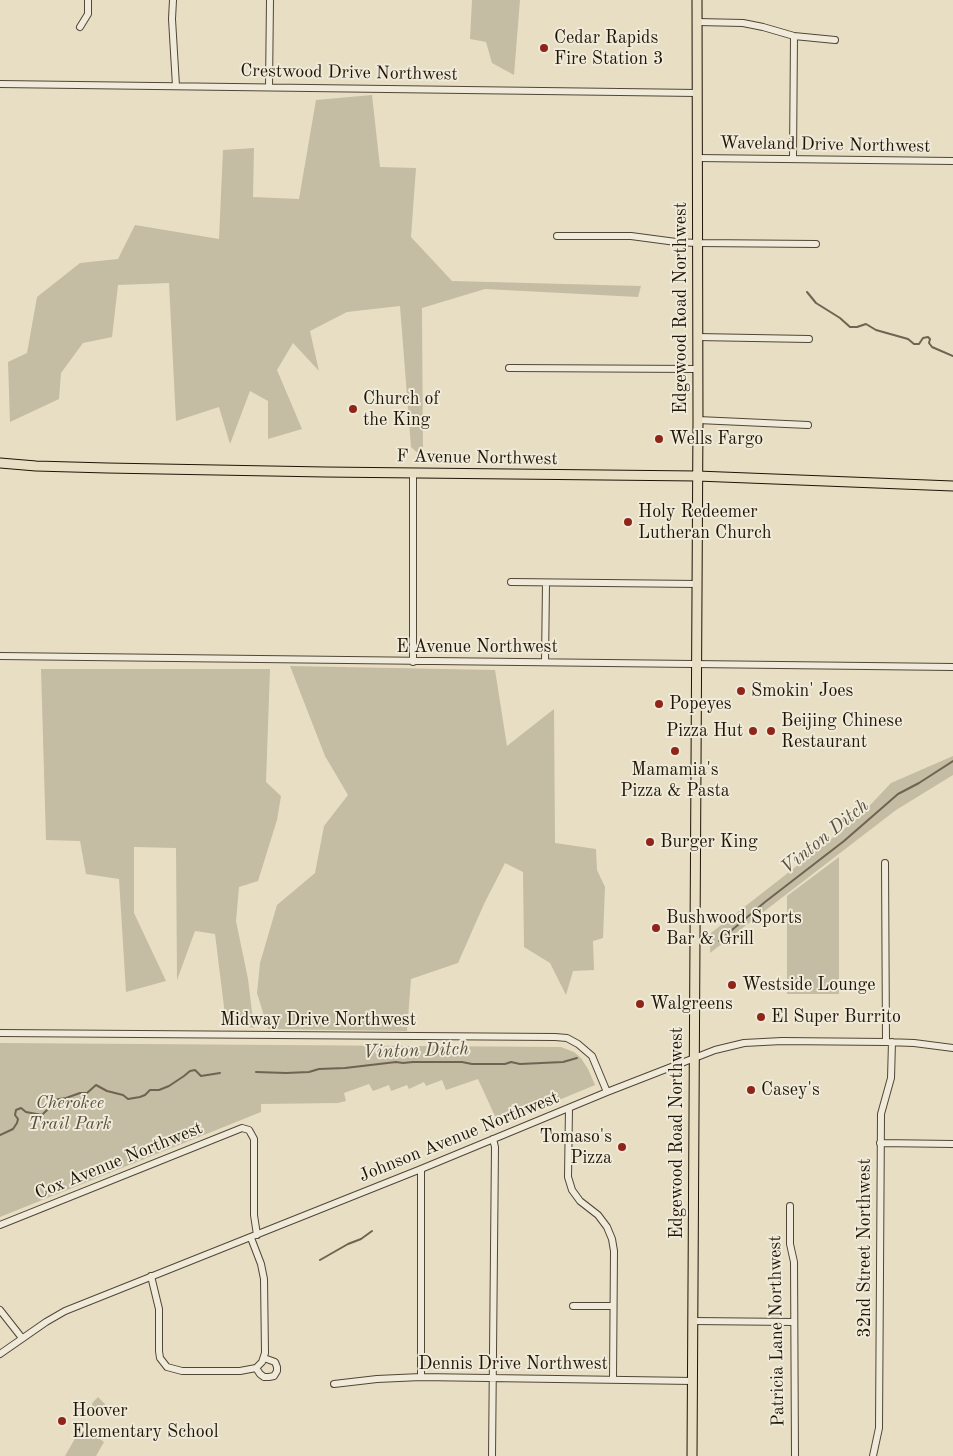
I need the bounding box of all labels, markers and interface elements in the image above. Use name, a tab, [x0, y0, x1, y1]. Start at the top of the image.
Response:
place label: Cedar Rapids Fire Station 3	[554, 27, 663, 70]
marker: Cedar Rapids Fire Station 3	[538, 42, 550, 54]
street label: Crestwood Drive Northwest	[240, 60, 458, 86]
street label: Waveland Drive Northwest	[719, 132, 931, 158]
street label: Edgewood Road Northwest	[670, 202, 692, 414]
place label: Church of the King	[363, 388, 439, 430]
marker: Church of the King	[347, 403, 359, 415]
place label: Wells Fargo	[669, 428, 763, 450]
marker: Wells Fargo	[653, 433, 665, 445]
street label: F Avenue Northwest	[396, 446, 558, 470]
place label: Holy Redeemer Lutheran Church	[638, 501, 772, 544]
marker: Holy Redeemer Lutheran Church	[622, 516, 634, 528]
street label: E Avenue Northwest	[396, 636, 558, 658]
place label: Smokin' Joes	[751, 680, 853, 702]
marker: Smokin' Joes	[735, 685, 747, 697]
place label: Popeyes	[669, 693, 732, 715]
marker: Popeyes	[653, 698, 665, 710]
place label: Beijing Chinese Restaurant	[781, 710, 902, 752]
place label: Pizza Hut	[666, 720, 743, 742]
marker: Pizza Hut	[747, 725, 759, 737]
marker: Beijing Chinese Restaurant	[765, 725, 777, 737]
marker: Mamamia's Pizza & Pasta	[669, 745, 681, 757]
place label: Mamamia's Pizza & Pasta	[620, 759, 730, 802]
water label: Vinton Ditch	[776, 795, 874, 879]
place label: Burger King	[660, 831, 758, 853]
marker: Burger King	[644, 836, 656, 848]
place label: Bushwood Sports Bar & Grill	[666, 907, 802, 950]
marker: Bushwood Sports Bar & Grill	[650, 922, 662, 934]
place label: Westside Lounge	[742, 974, 876, 996]
marker: Westside Lounge	[726, 979, 738, 991]
place label: Walgreens	[650, 993, 733, 1015]
marker: Walgreens	[634, 998, 646, 1010]
place label: El Super Burrito	[771, 1006, 901, 1028]
street label: Midway Drive Northwest	[220, 1009, 416, 1031]
marker: El Super Burrito	[755, 1011, 767, 1023]
street label: Edgewood Road Northwest	[666, 1027, 688, 1239]
water label: Vinton Ditch	[362, 1038, 470, 1064]
place label: Casey's	[761, 1079, 820, 1101]
marker: Casey's	[745, 1084, 757, 1096]
street label: Johnson Avenue Northwest	[356, 1087, 562, 1187]
park label: Cherokee Trail Park	[28, 1092, 112, 1134]
street label: Cox Avenue Northwest	[32, 1117, 206, 1205]
place label: Tomaso's Pizza	[539, 1126, 612, 1168]
marker: Tomaso's Pizza	[616, 1141, 628, 1153]
street label: 32nd Street Northwest	[854, 1158, 876, 1338]
street label: Patricia Lane Northwest	[765, 1235, 789, 1427]
street label: Dennis Drive Northwest	[418, 1353, 608, 1375]
place label: Hoover Elementary School	[72, 1400, 219, 1442]
marker: Hoover Elementary School	[56, 1415, 68, 1427]

